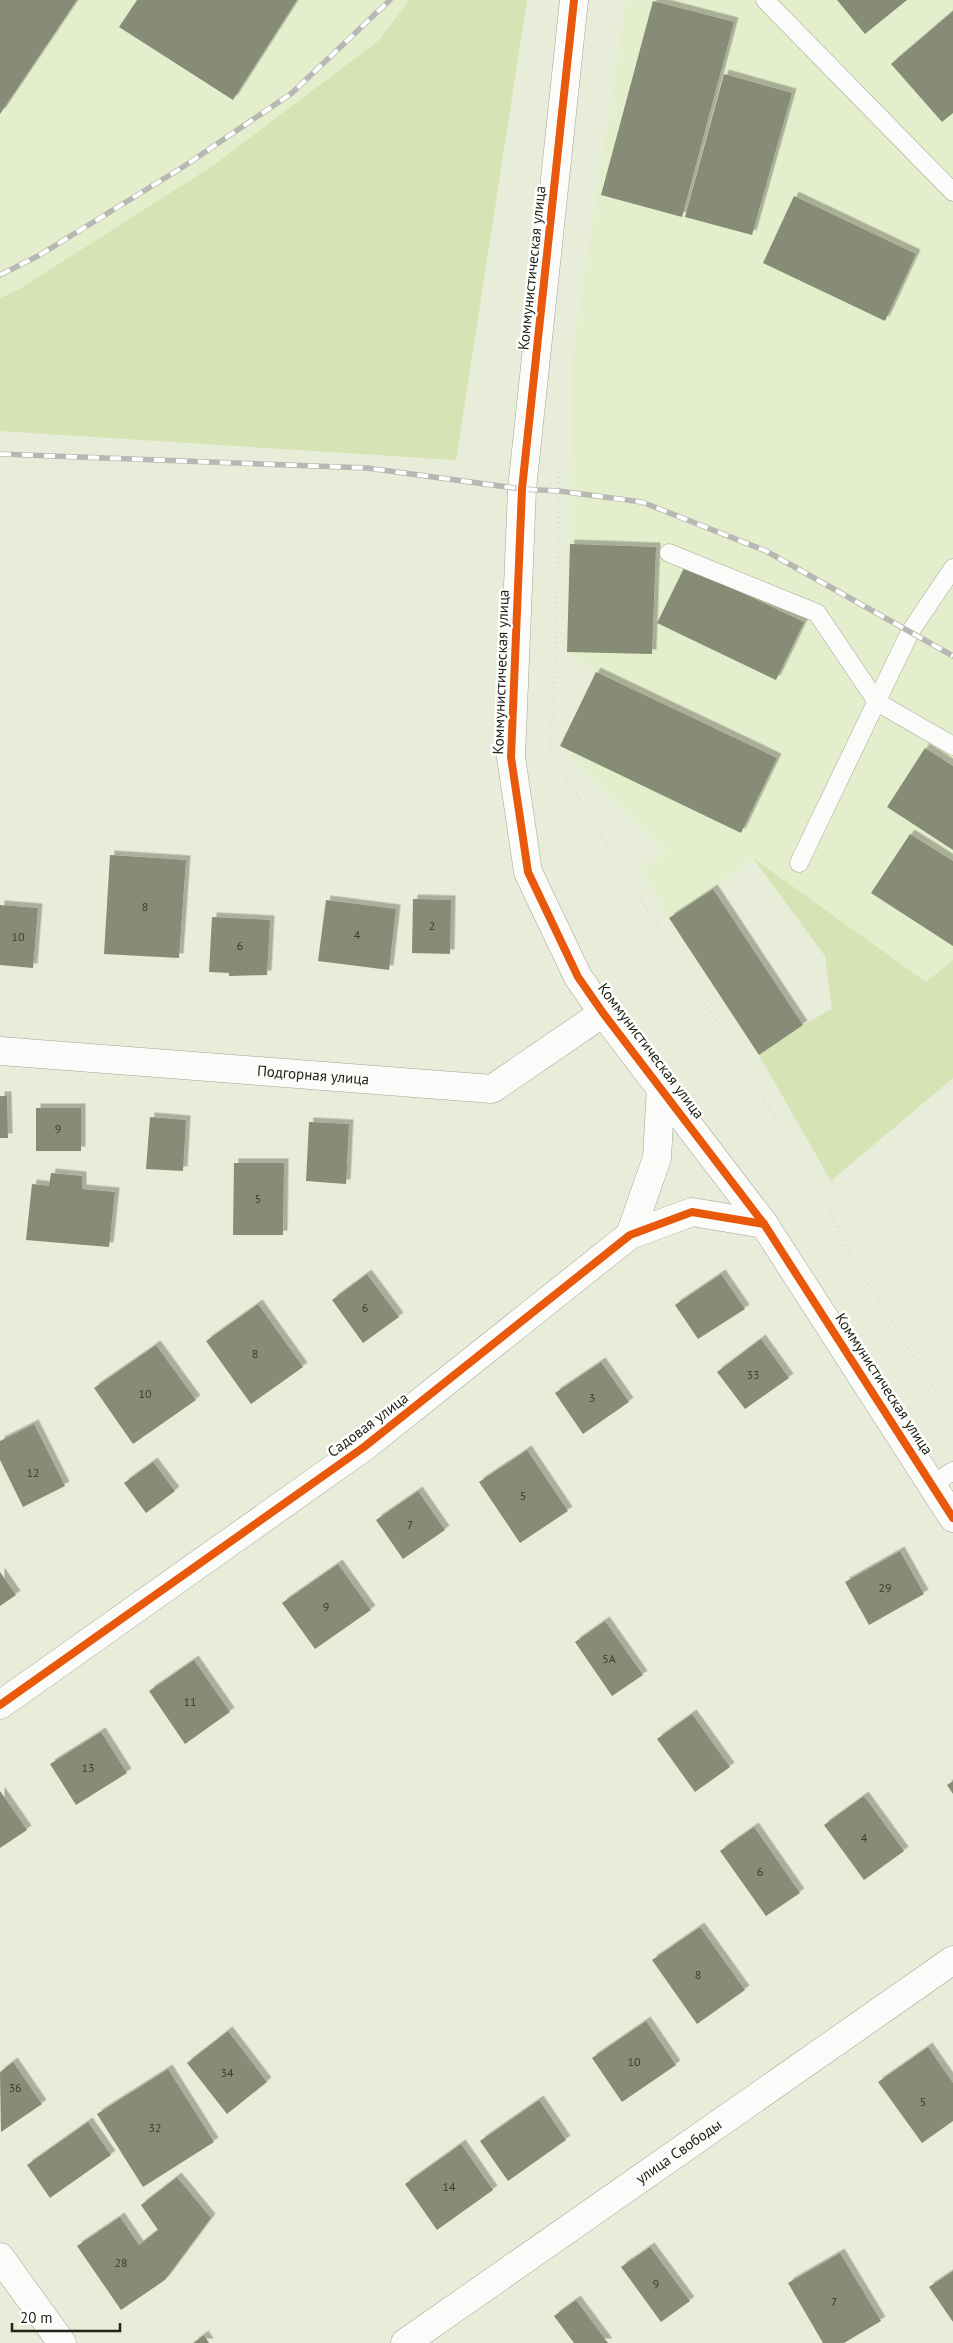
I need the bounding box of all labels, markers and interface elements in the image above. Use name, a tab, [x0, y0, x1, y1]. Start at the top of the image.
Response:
street label: Коммунистическая улица	[513, 185, 550, 351]
street label: Коммунистическая улица	[488, 589, 513, 755]
house number: 8	[142, 899, 148, 914]
house number: 2	[429, 918, 435, 933]
house number: 4	[354, 927, 361, 942]
house number: 10	[11, 929, 25, 944]
house number: 6	[237, 938, 243, 953]
street label: Коммунистическая улица	[594, 979, 709, 1122]
street label: Подгорная улица	[256, 1061, 370, 1088]
house number: 9	[55, 1121, 61, 1136]
house number: 5	[255, 1191, 261, 1206]
house number: 6	[362, 1300, 368, 1315]
street label: Коммунистическая улица	[832, 1309, 937, 1458]
house number: 8	[252, 1346, 258, 1361]
house number: 33	[746, 1367, 760, 1382]
house number: 10	[138, 1386, 152, 1401]
street label: Садовая улица	[323, 1388, 412, 1461]
house number: 3	[589, 1390, 595, 1405]
house number: 12	[26, 1465, 40, 1480]
house number: 5	[520, 1488, 526, 1503]
house number: 7	[407, 1517, 413, 1532]
house number: 29	[878, 1580, 892, 1595]
house number: 9	[323, 1599, 329, 1614]
house number: 5А	[602, 1651, 616, 1666]
house number: 11	[183, 1694, 197, 1709]
house number: 13	[81, 1760, 95, 1775]
house number: 4	[861, 1830, 868, 1845]
house number: 6	[757, 1864, 763, 1879]
house number: 8	[695, 1967, 701, 1982]
house number: 10	[627, 2054, 641, 2069]
house number: 34	[220, 2065, 234, 2080]
house number: 36	[8, 2080, 22, 2095]
house number: 5	[920, 2094, 926, 2109]
street label: улица Свободы	[632, 2115, 725, 2188]
house number: 32	[148, 2120, 162, 2135]
house number: 14	[442, 2179, 456, 2194]
house number: 28	[114, 2255, 128, 2270]
house number: 9	[653, 2276, 659, 2291]
house number: 7	[831, 2294, 837, 2309]
scale bar	[12, 2300, 120, 2332]
text: 20 m	[20, 2308, 53, 2327]

